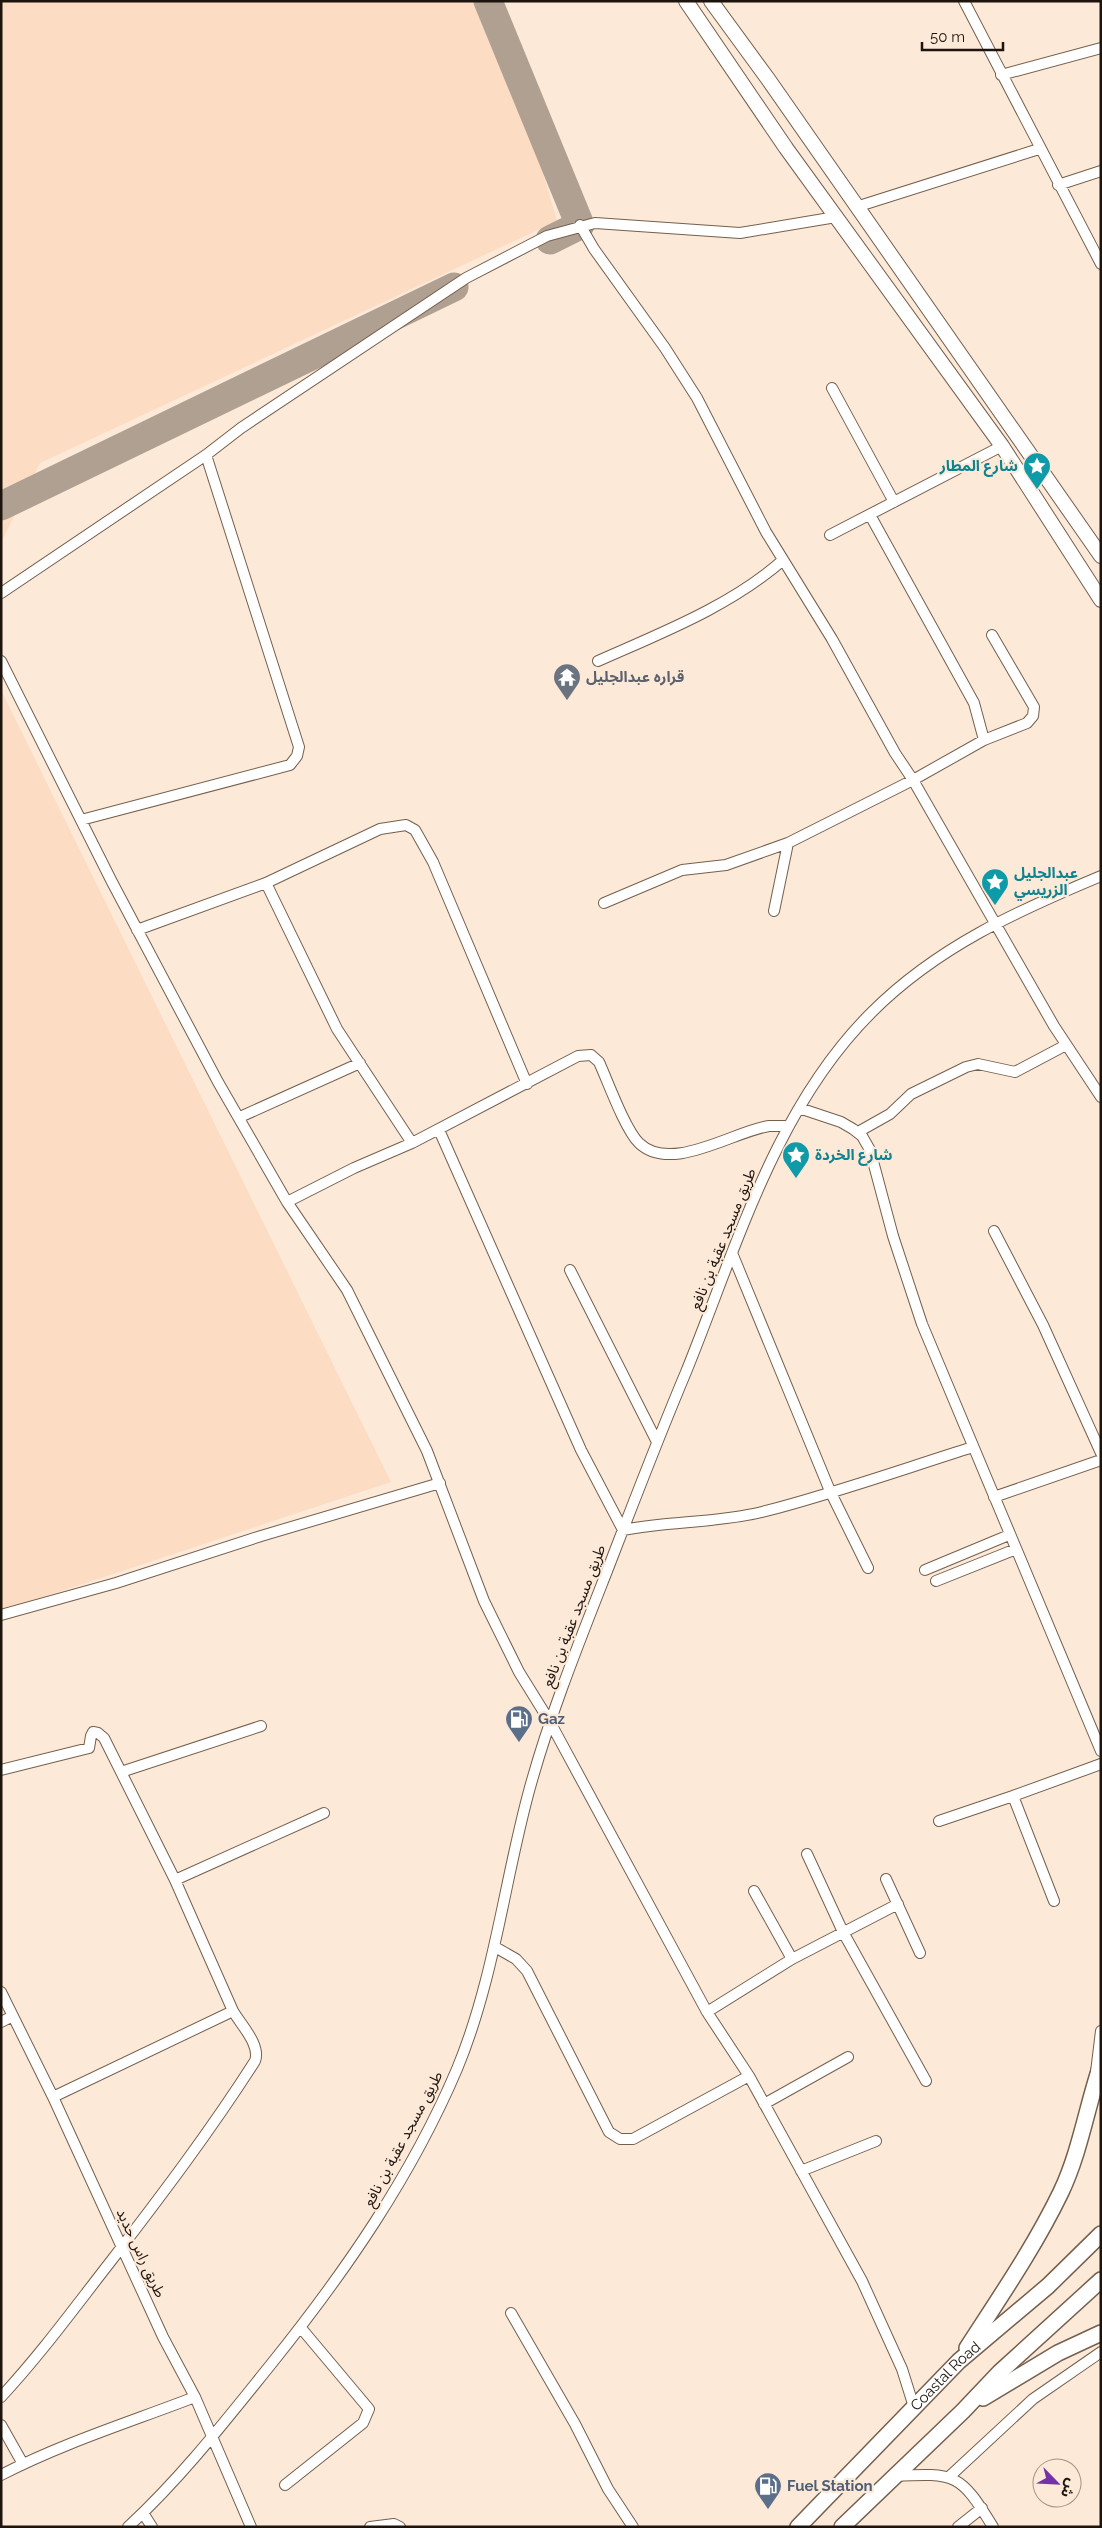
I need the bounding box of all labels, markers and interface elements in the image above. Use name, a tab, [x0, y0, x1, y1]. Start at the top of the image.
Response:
scale bar	[922, 20, 1003, 52]
text: 50 m	[930, 28, 965, 46]
place icon: شارع المطار	[1022, 451, 1052, 490]
place label: شارع المطار	[939, 457, 1018, 477]
temple icon: قراره عبدالجليل	[552, 662, 582, 701]
place label: قراره عبدالجليل	[586, 668, 684, 686]
place label: عبدالجليل الزريسي	[1014, 864, 1078, 901]
place icon: عبدالجليل الزريسي	[980, 867, 1010, 906]
place icon: شارع الخردة	[781, 1140, 811, 1179]
place label: شارع الخردة	[815, 1146, 893, 1166]
street label: طريق مسجد عقبة بن نافع	[686, 1166, 762, 1314]
street label: طريق مسجد عقبة بن نافع	[539, 1542, 612, 1691]
fuel station icon: Gaz	[504, 1704, 534, 1743]
place label: Gaz	[538, 1710, 565, 1728]
street label: طريق مسجد عقبة بن نافع	[360, 2068, 449, 2211]
street label: طريق راس حديد	[112, 2206, 169, 2301]
street label: Coastal Road	[907, 2338, 984, 2415]
north arrow	[1032, 2458, 1082, 2508]
fuel station icon: Fuel Station	[753, 2471, 783, 2510]
text: ش	[1058, 2476, 1080, 2500]
place label: Fuel Station	[787, 2477, 873, 2495]

